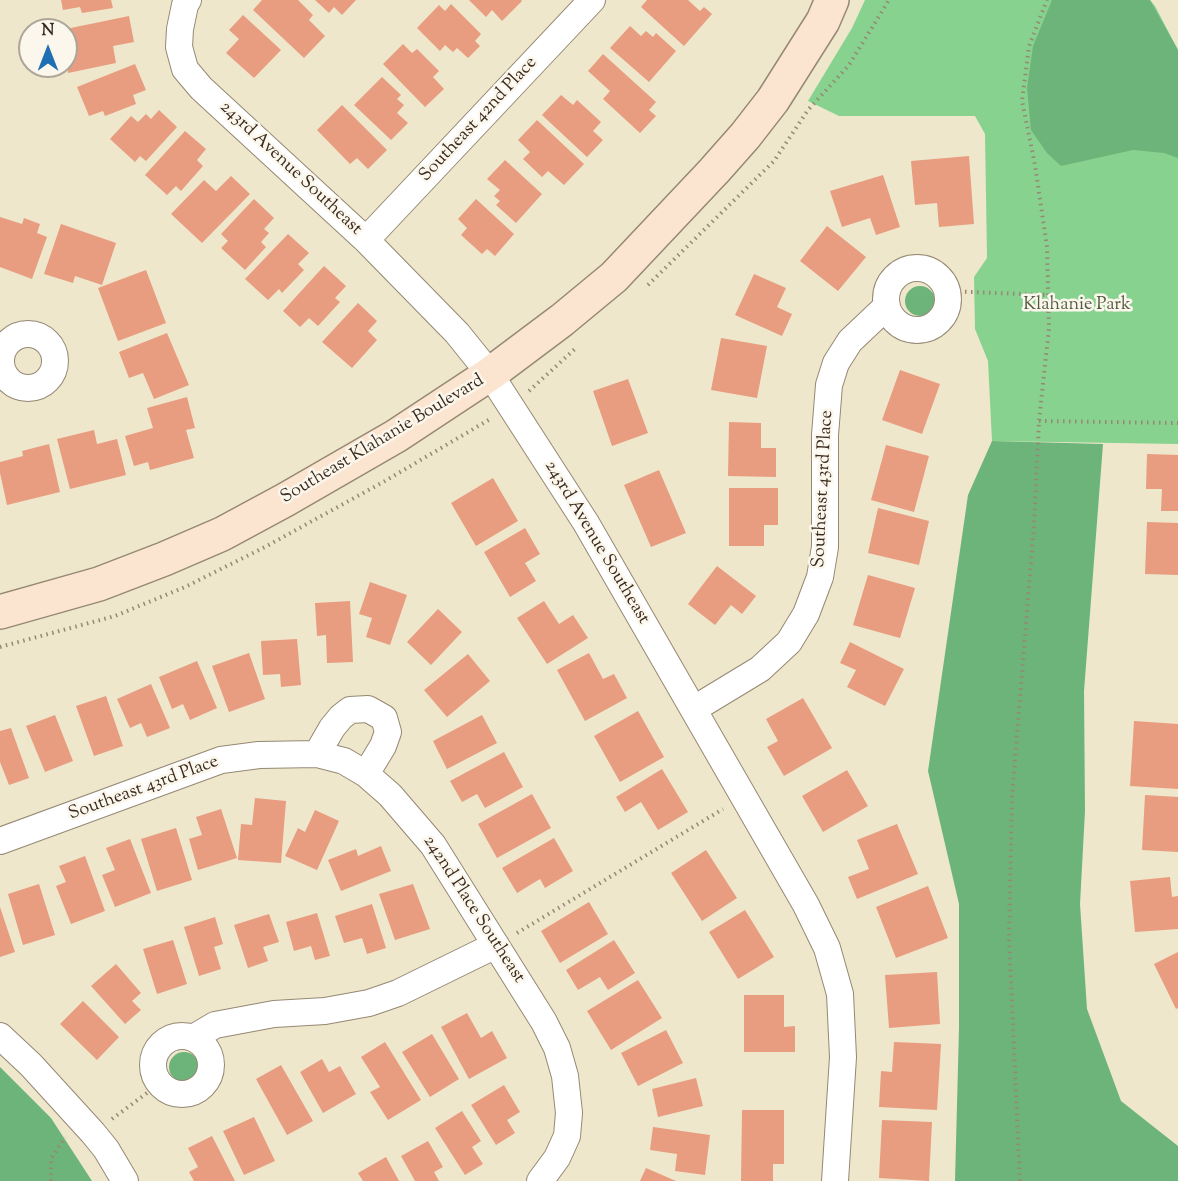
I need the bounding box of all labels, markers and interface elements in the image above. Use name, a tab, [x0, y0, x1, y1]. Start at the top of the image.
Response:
north arrow	[18, 18, 78, 78]
text: N	[42, 20, 54, 43]
street label: Southeast 42nd Place	[416, 53, 542, 187]
street label: 243rd Avenue Southeast	[214, 97, 366, 241]
park label: Klahanie Park	[1023, 295, 1131, 317]
street label: Southeast Klahanie Boulevard	[277, 371, 489, 509]
street label: Southeast 43rd Place	[809, 410, 839, 568]
street label: 243rd Avenue Southeast	[539, 457, 653, 629]
street label: Southeast 43rd Place	[66, 752, 222, 826]
street label: 242nd Place Southeast	[417, 832, 529, 988]

